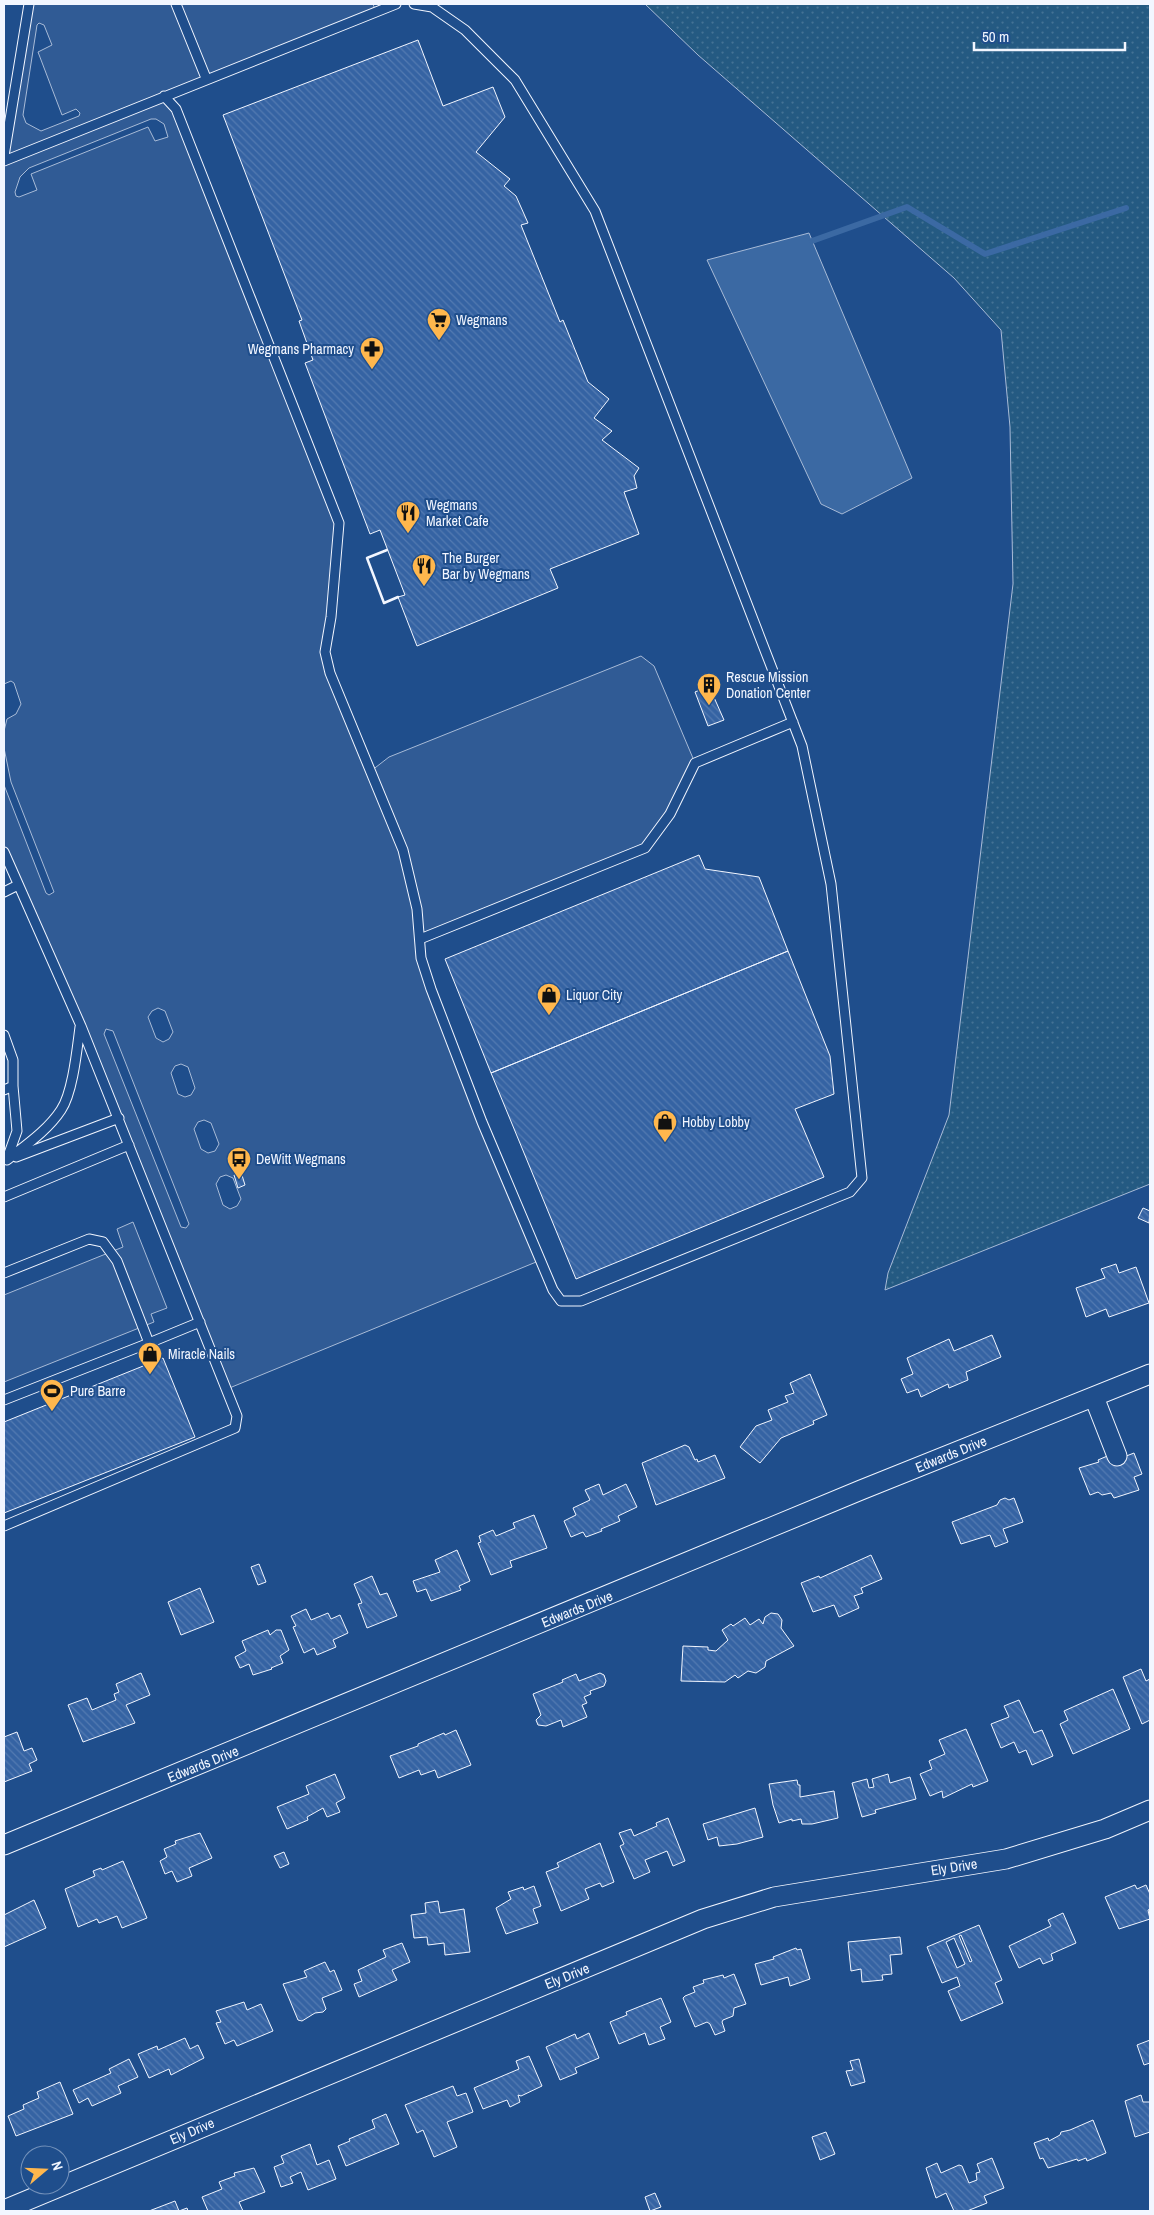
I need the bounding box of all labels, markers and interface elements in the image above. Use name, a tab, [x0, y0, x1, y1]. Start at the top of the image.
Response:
scale bar	[974, 20, 1125, 52]
text: 50 m	[982, 26, 1009, 47]
supermarket icon: Wegmans	[426, 307, 452, 341]
place label: Wegmans	[456, 311, 508, 329]
pharmacy icon: Wegmans Pharmacy	[359, 336, 385, 370]
place label: Wegmans Pharmacy	[248, 340, 354, 358]
place label: Wegmans Market Cafe	[426, 496, 489, 530]
restaurant icon: Wegmans Market Cafe	[395, 500, 421, 534]
place label: The Burger Bar by Wegmans	[442, 549, 530, 583]
restaurant icon: The Burger Bar by Wegmans	[411, 553, 437, 587]
place label: Rescue Mission Donation Center	[726, 668, 810, 702]
building icon: Rescue Mission Donation Center	[696, 672, 722, 706]
shop icon: Liquor City	[536, 982, 562, 1016]
place label: Liquor City	[566, 986, 622, 1004]
shop icon: Hobby Lobby	[652, 1109, 678, 1143]
place label: Hobby Lobby	[682, 1113, 750, 1131]
bus stop icon: DeWitt Wegmans	[226, 1146, 252, 1180]
place label: DeWitt Wegmans	[256, 1150, 346, 1168]
shop icon: Miracle Nails	[137, 1341, 163, 1375]
place label: Miracle Nails	[168, 1345, 235, 1363]
sports icon: Pure Barre	[39, 1378, 65, 1412]
place label: Pure Barre	[70, 1382, 126, 1400]
street label: Edwards Drive	[913, 1432, 989, 1476]
street label: Edwards Drive	[539, 1587, 615, 1631]
street label: Edwards Drive	[165, 1742, 241, 1786]
street label: Ely Drive	[930, 1854, 978, 1880]
street label: Ely Drive	[542, 1959, 592, 1993]
street label: Ely Drive	[167, 2114, 217, 2148]
north arrow	[20, 2145, 70, 2195]
text: N	[47, 2159, 67, 2173]

